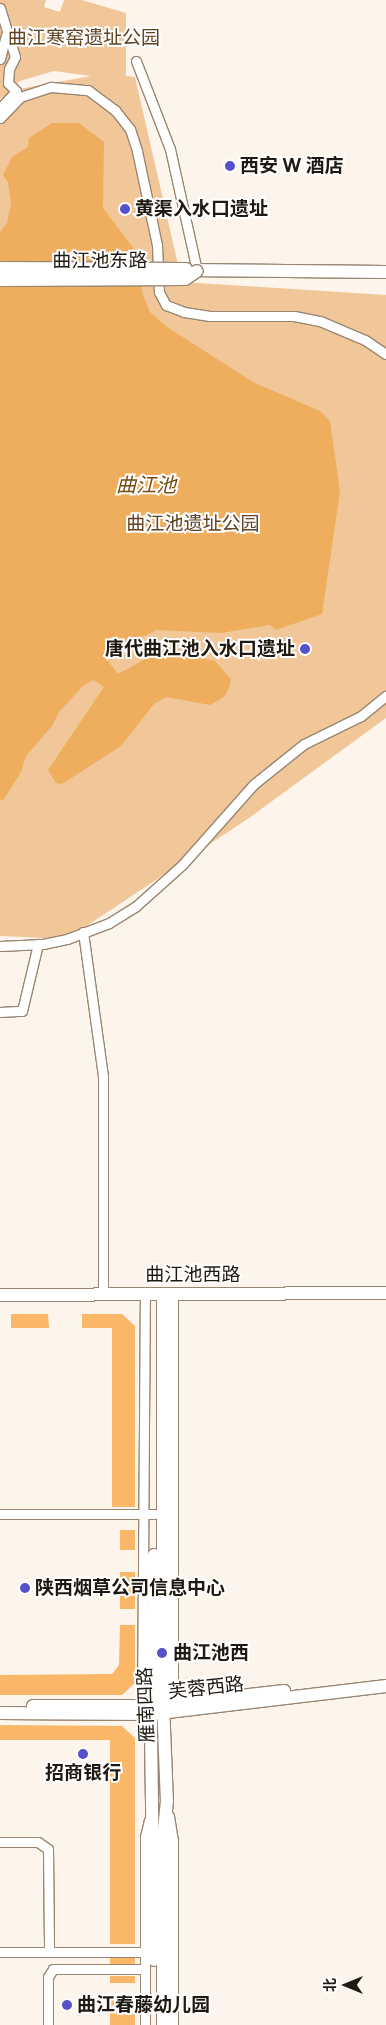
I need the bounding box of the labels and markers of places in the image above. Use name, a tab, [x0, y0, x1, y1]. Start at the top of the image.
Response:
place label: 西安 W 酒店	[240, 155, 344, 177]
marker: 西安 W 酒店	[224, 160, 236, 172]
place label: 黄渠入水口遗址	[135, 198, 268, 220]
marker: 黄渠入水口遗址	[119, 203, 131, 215]
place label: 唐代曲江池入水口遗址	[105, 638, 295, 660]
marker: 唐代曲江池入水口遗址	[299, 643, 311, 655]
place label: 陕西烟草公司信息中心	[35, 1577, 225, 1599]
marker: 陕西烟草公司信息中心	[19, 1582, 31, 1594]
place label: 曲江池西	[173, 1642, 249, 1664]
marker: 曲江池西	[155, 1646, 169, 1660]
marker: 招商银行	[77, 1748, 89, 1760]
place label: 招商银行	[45, 1762, 121, 1784]
place label: 曲江春藤幼儿园	[77, 1994, 210, 2016]
marker: 曲江春藤幼儿园	[61, 1999, 73, 2011]

